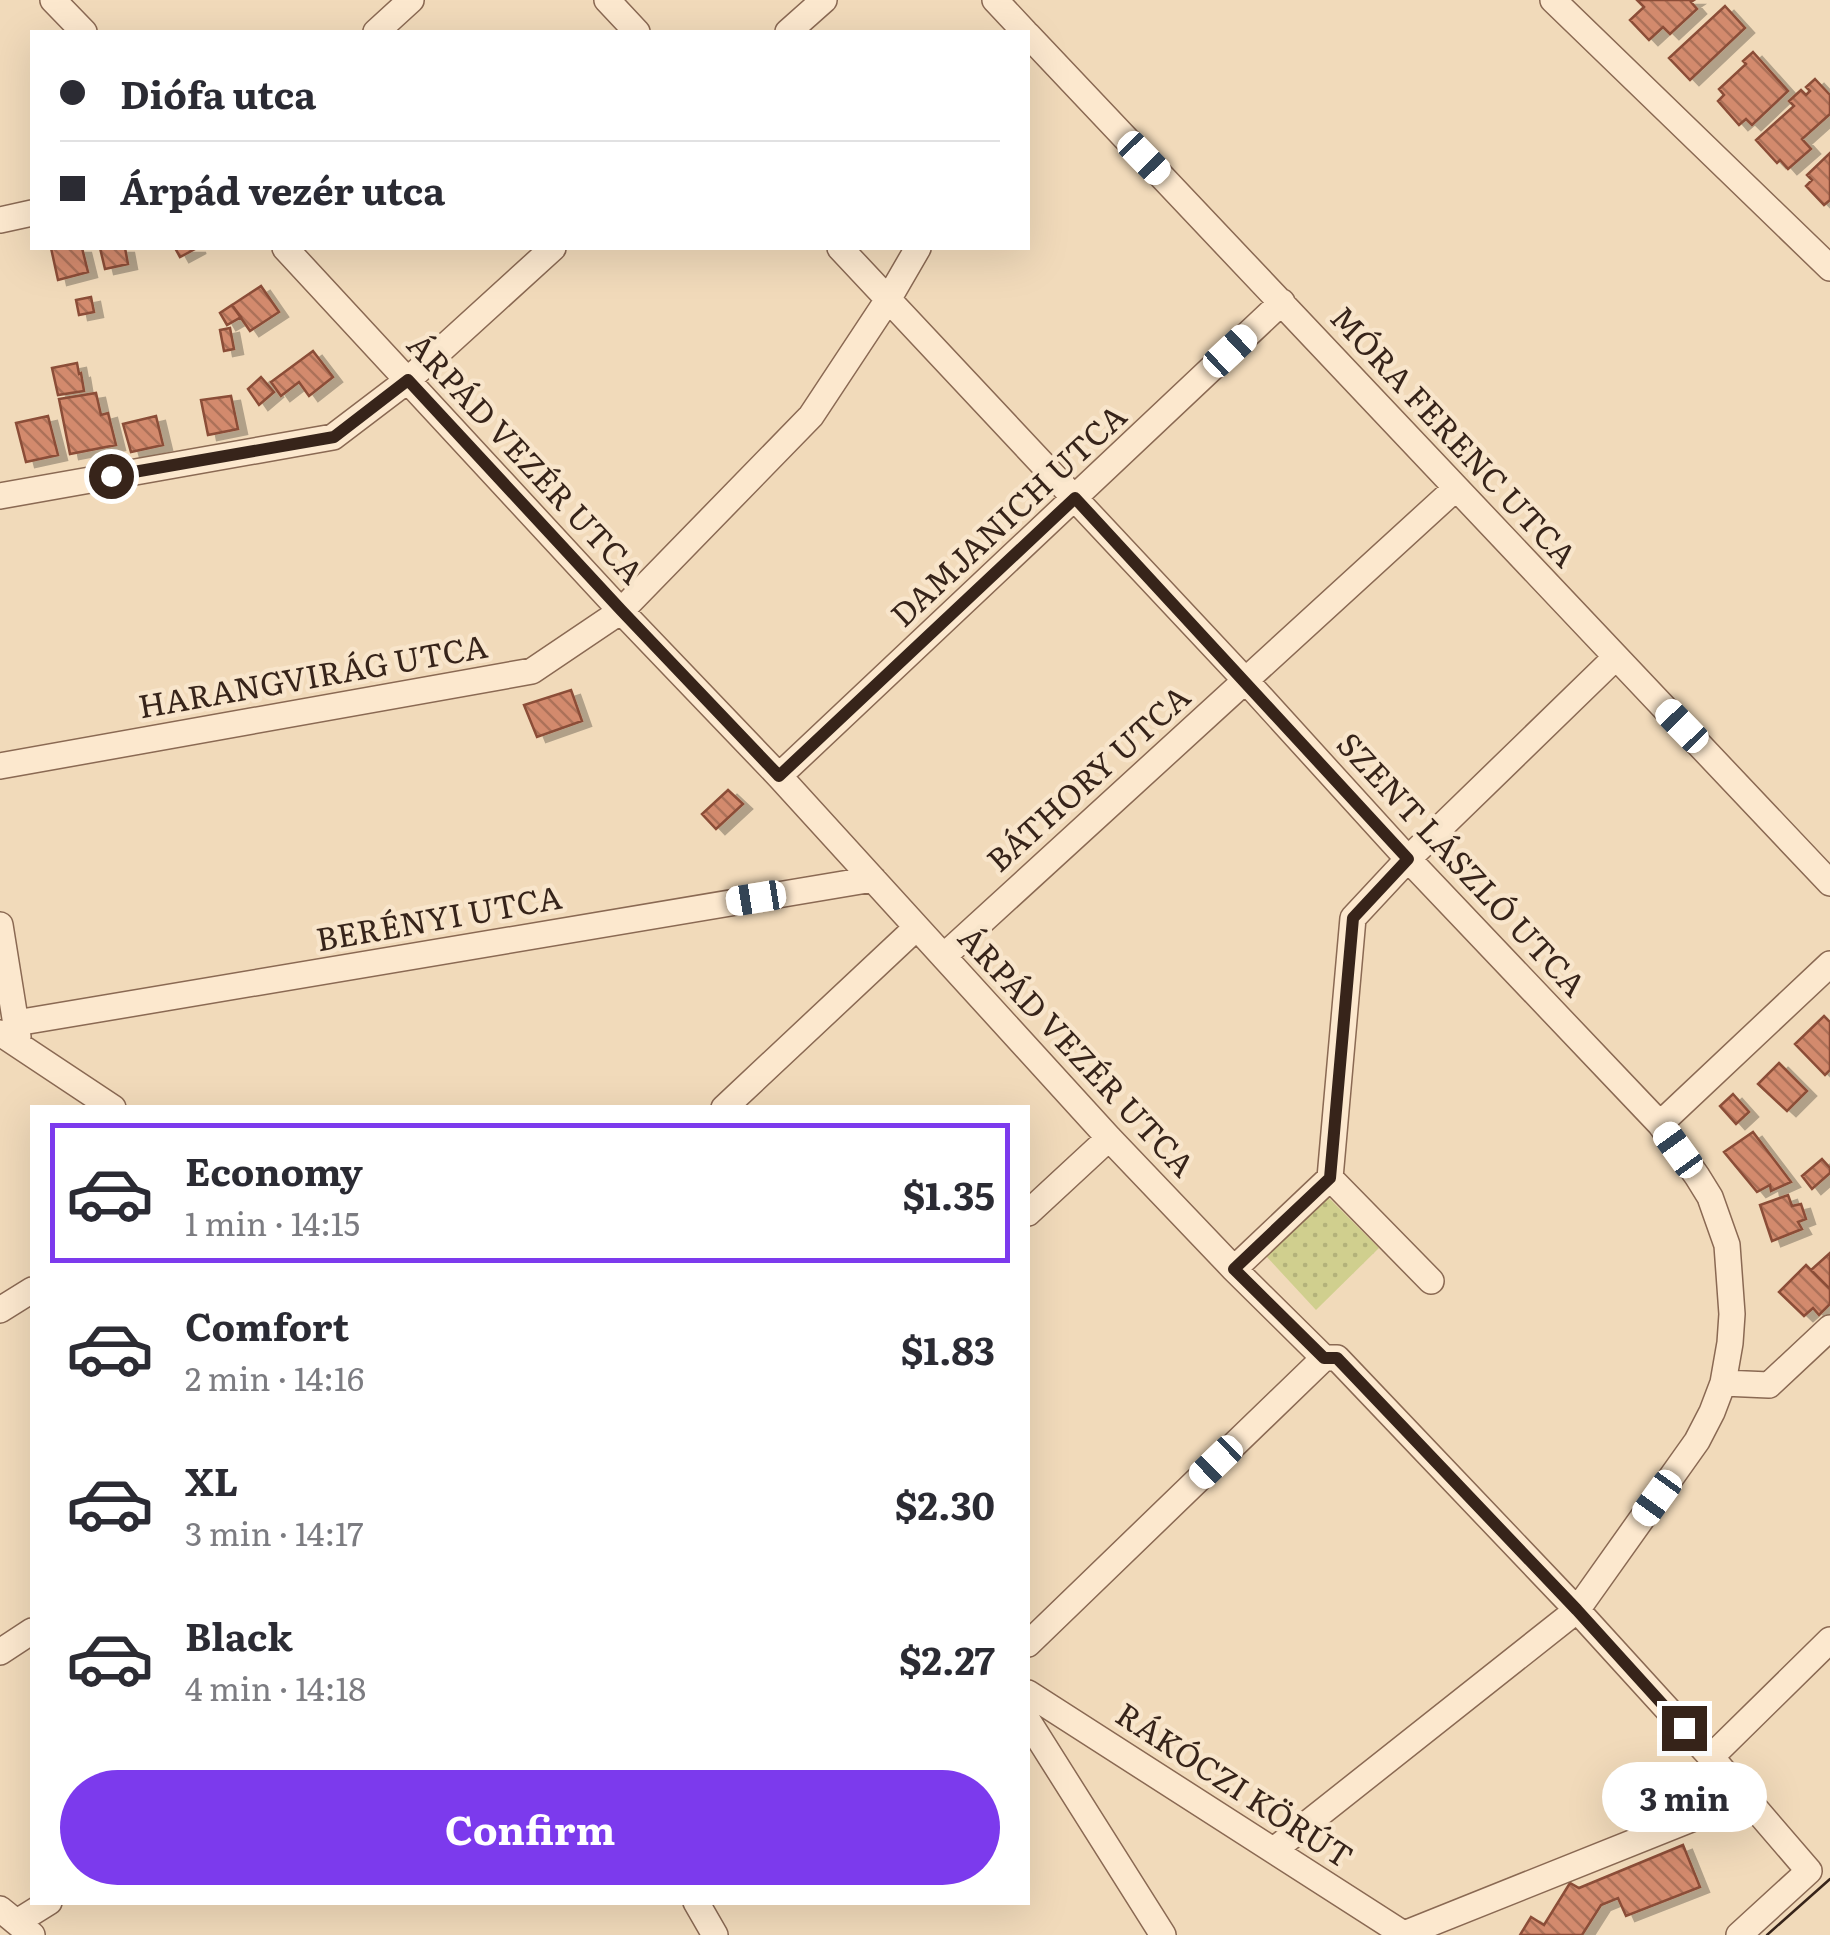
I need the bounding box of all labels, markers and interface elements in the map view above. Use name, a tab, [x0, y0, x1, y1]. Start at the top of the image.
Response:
text: Diófa utca	[120, 64, 316, 121]
car	[1112, 126, 1176, 190]
text: Árpád vezér utca	[120, 160, 445, 217]
street label: MÓRA FERENC UTCA	[1321, 293, 1590, 577]
car	[1198, 320, 1262, 382]
street label: ÁRPÁD VEZÉR UTCA	[398, 321, 657, 594]
street label: DAMJANICH UTCA	[878, 391, 1136, 636]
route start	[89, 454, 134, 499]
street label: HARANGVIRÁG UTCA	[134, 620, 491, 728]
street label: BÁTHORY UTCA	[974, 672, 1200, 881]
car	[1650, 694, 1714, 758]
street label: SZENT LÁSZLÓ UTCA	[1328, 720, 1599, 1006]
street label: BERÉNYI UTCA	[312, 871, 566, 961]
car	[724, 878, 788, 918]
street label: ÁRPÁD VEZÉR UTCA	[949, 914, 1208, 1187]
car	[1648, 1117, 1708, 1183]
text: Economy	[185, 1141, 363, 1198]
icon: car	[65, 1148, 155, 1238]
text: $1.35	[902, 1165, 995, 1222]
text: 1 min · 14:15	[185, 1198, 360, 1246]
text: Comfort	[185, 1296, 349, 1353]
icon: car	[65, 1303, 155, 1393]
text: $1.83	[901, 1320, 995, 1377]
text: 2 min · 14:16	[185, 1353, 364, 1401]
car	[1184, 1430, 1248, 1494]
text: XL	[185, 1451, 238, 1508]
icon: car	[65, 1458, 155, 1548]
car	[1627, 1465, 1687, 1531]
text: $2.30	[895, 1475, 995, 1532]
text: 3 min · 14:17	[185, 1508, 363, 1556]
text: Black	[185, 1606, 293, 1663]
icon: car	[65, 1613, 155, 1703]
text: $2.27	[899, 1630, 995, 1687]
text: 4 min · 14:18	[185, 1663, 366, 1711]
street label: RÁKÓCZI KÖRÚT	[1107, 1689, 1364, 1878]
route end	[1662, 1706, 1707, 1751]
callout: 3 min	[1602, 1763, 1766, 1833]
button: Confirm	[60, 1770, 1000, 1885]
text: 3 min	[1639, 1773, 1730, 1821]

